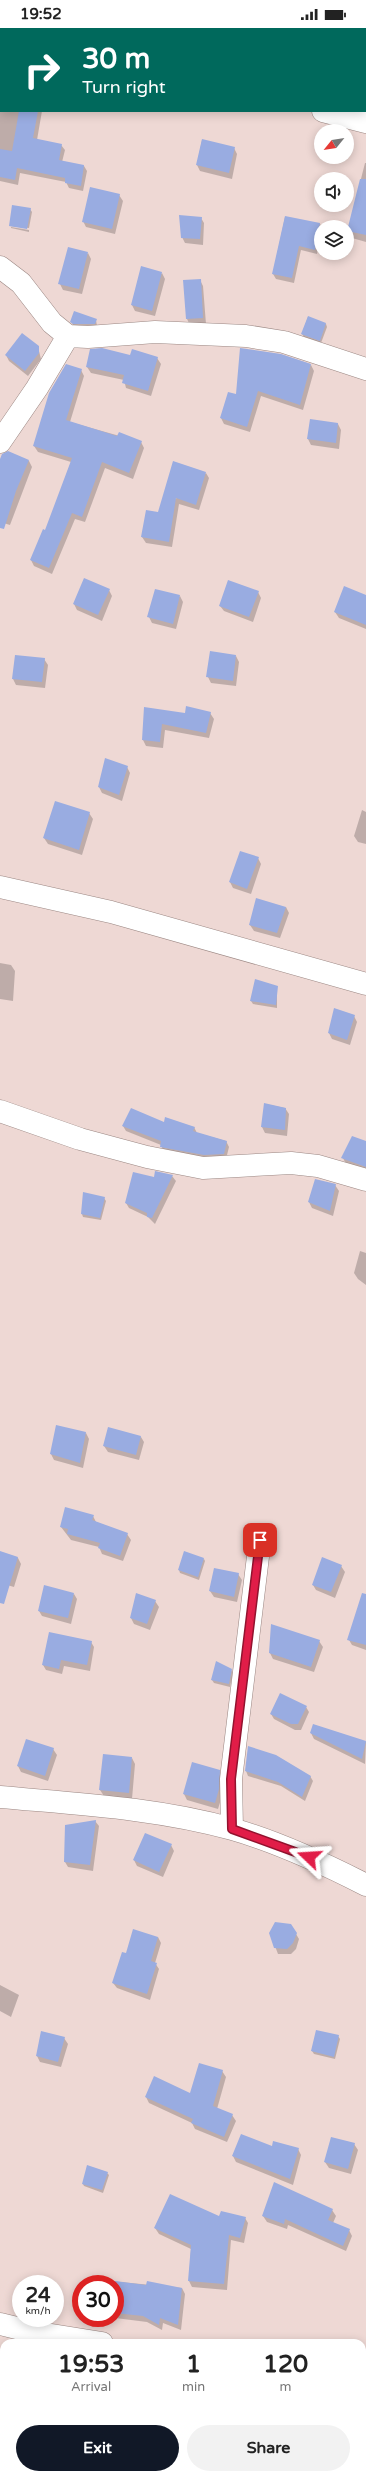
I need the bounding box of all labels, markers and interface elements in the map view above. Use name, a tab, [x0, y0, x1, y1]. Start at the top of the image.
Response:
text: 19:52	[20, 5, 62, 23]
text: 30 m	[82, 42, 150, 76]
icon: right	[16, 44, 68, 96]
text: Turn right	[82, 76, 166, 98]
north arrow	[314, 124, 354, 164]
map controls	[314, 124, 354, 260]
button: sound	[314, 172, 354, 212]
button: layers	[314, 220, 354, 260]
pin	[243, 1523, 277, 1557]
icon: arrive	[249, 1529, 271, 1551]
position arrow	[288, 1836, 330, 1878]
speed limit sign: 30	[72, 2275, 124, 2327]
text: 24	[25, 2284, 51, 2308]
text: km/h	[25, 2305, 51, 2317]
text: 19:53	[58, 2350, 124, 2379]
text: 1	[186, 2350, 201, 2379]
text: 120	[263, 2350, 308, 2379]
text: Arrival	[71, 2379, 111, 2395]
text: min	[182, 2379, 205, 2395]
text: m	[280, 2379, 292, 2395]
button: Exit	[16, 2425, 179, 2471]
button: Share	[187, 2425, 350, 2471]

